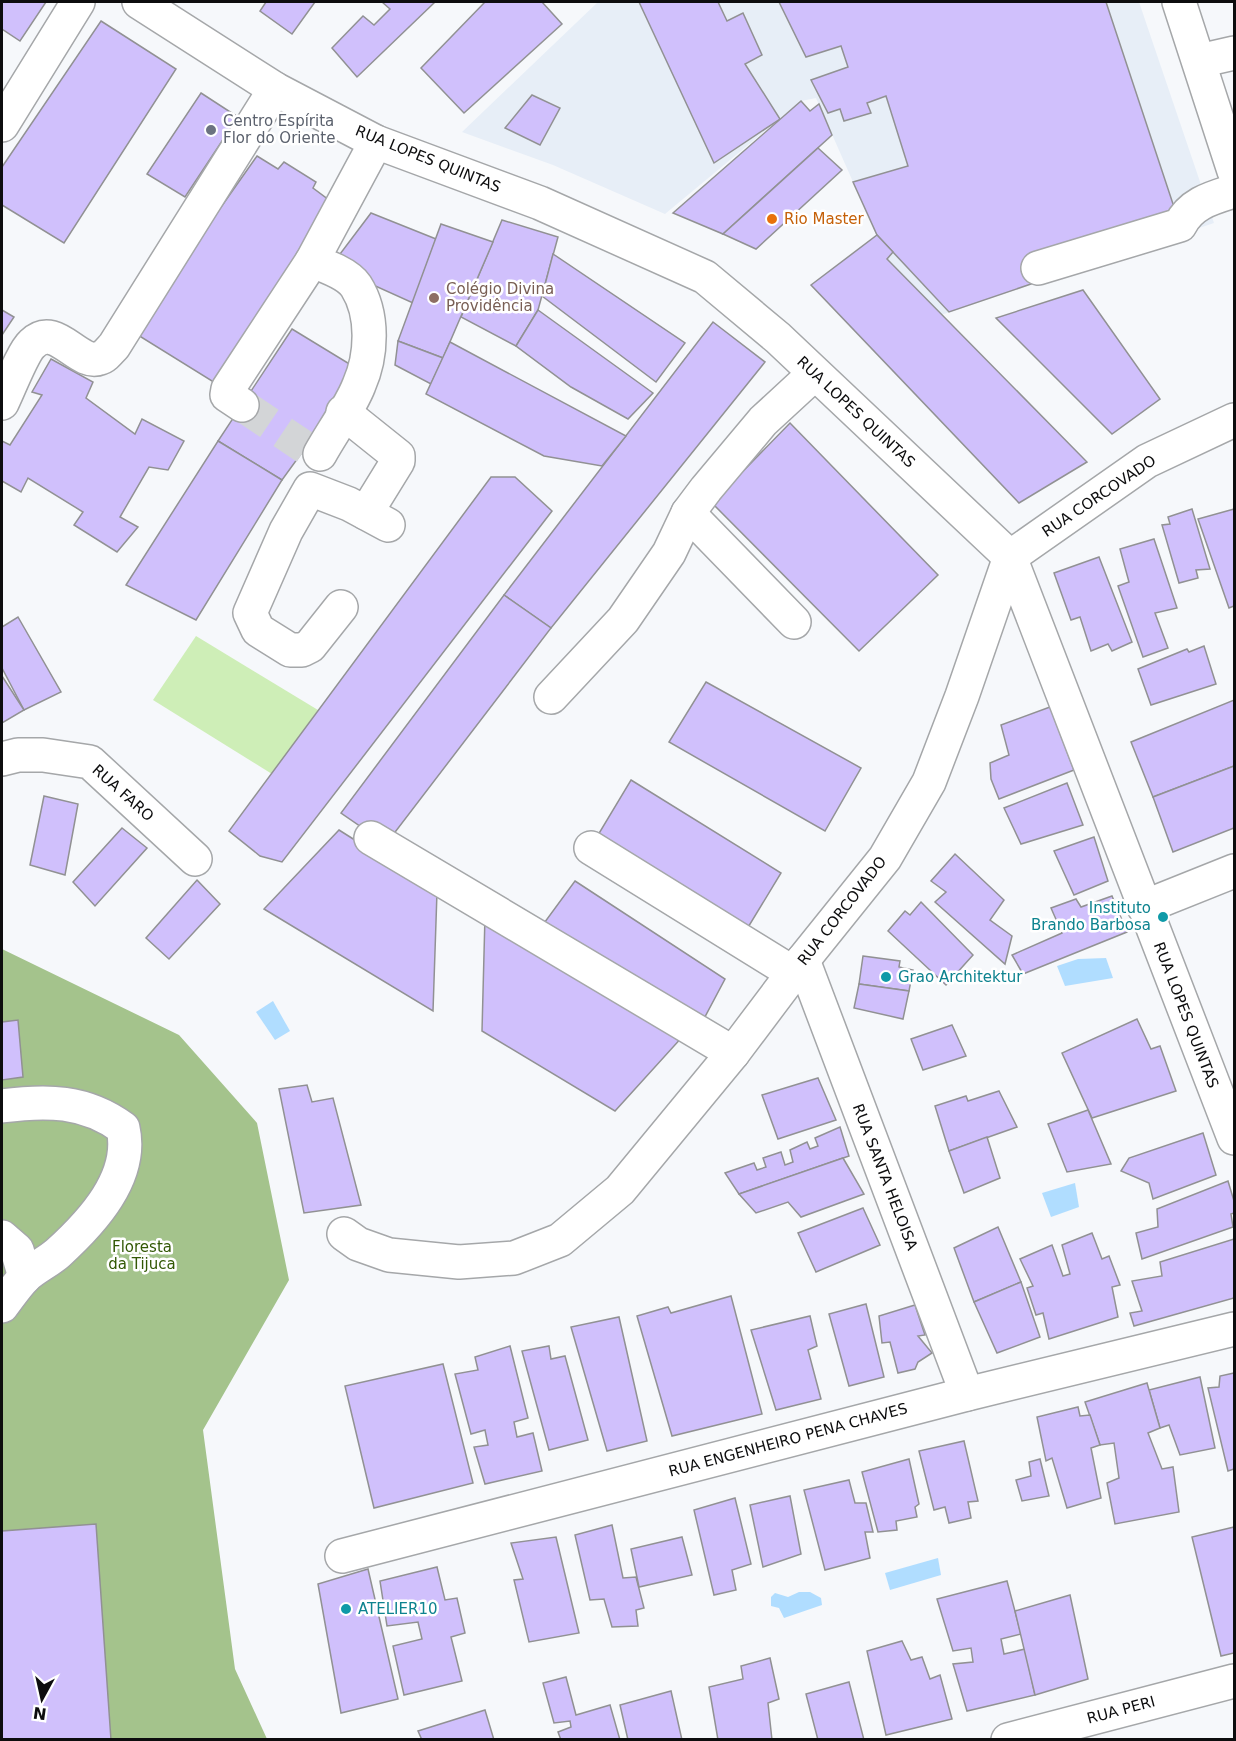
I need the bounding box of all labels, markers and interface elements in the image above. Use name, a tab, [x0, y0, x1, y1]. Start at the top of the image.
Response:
place label: Centro Espírita Flor do Oriente	[223, 112, 335, 147]
street label: RUA LOPES QUINTAS	[353, 122, 503, 196]
marker: Centro Espírita Flor do Oriente	[204, 123, 218, 137]
place label: Rio Master	[784, 210, 865, 228]
marker: Rio Master	[765, 212, 779, 226]
place label: Colégio Divina Providência	[446, 280, 554, 315]
marker: Colégio Divina Providência	[427, 291, 441, 305]
street label: RUA LOPES QUINTAS	[793, 353, 919, 471]
street label: RUA CORCOVADO	[1039, 451, 1159, 541]
street label: RUA FARO	[89, 761, 157, 825]
street label: RUA CORCOVADO	[794, 853, 890, 969]
place label: Instituto Brando Barbosa	[1031, 899, 1151, 934]
marker: Instituto Brando Barbosa	[1156, 910, 1170, 924]
street label: RUA LOPES QUINTAS	[1150, 939, 1222, 1091]
place label: Grao Architektur	[898, 968, 1023, 986]
marker: Grao Architektur	[879, 970, 893, 984]
street label: RUA SANTA HELOISA	[849, 1101, 922, 1254]
park label: Floresta da Tijuca	[108, 1238, 176, 1273]
street label: RUA ENGENHEIRO PENA CHAVES	[667, 1399, 909, 1481]
place label: ATELIER10	[358, 1600, 438, 1618]
marker: ATELIER10	[339, 1602, 353, 1616]
north arrow	[12, 1669, 72, 1729]
street label: RUA PERI	[1085, 1692, 1157, 1728]
text: N	[32, 1703, 48, 1724]

